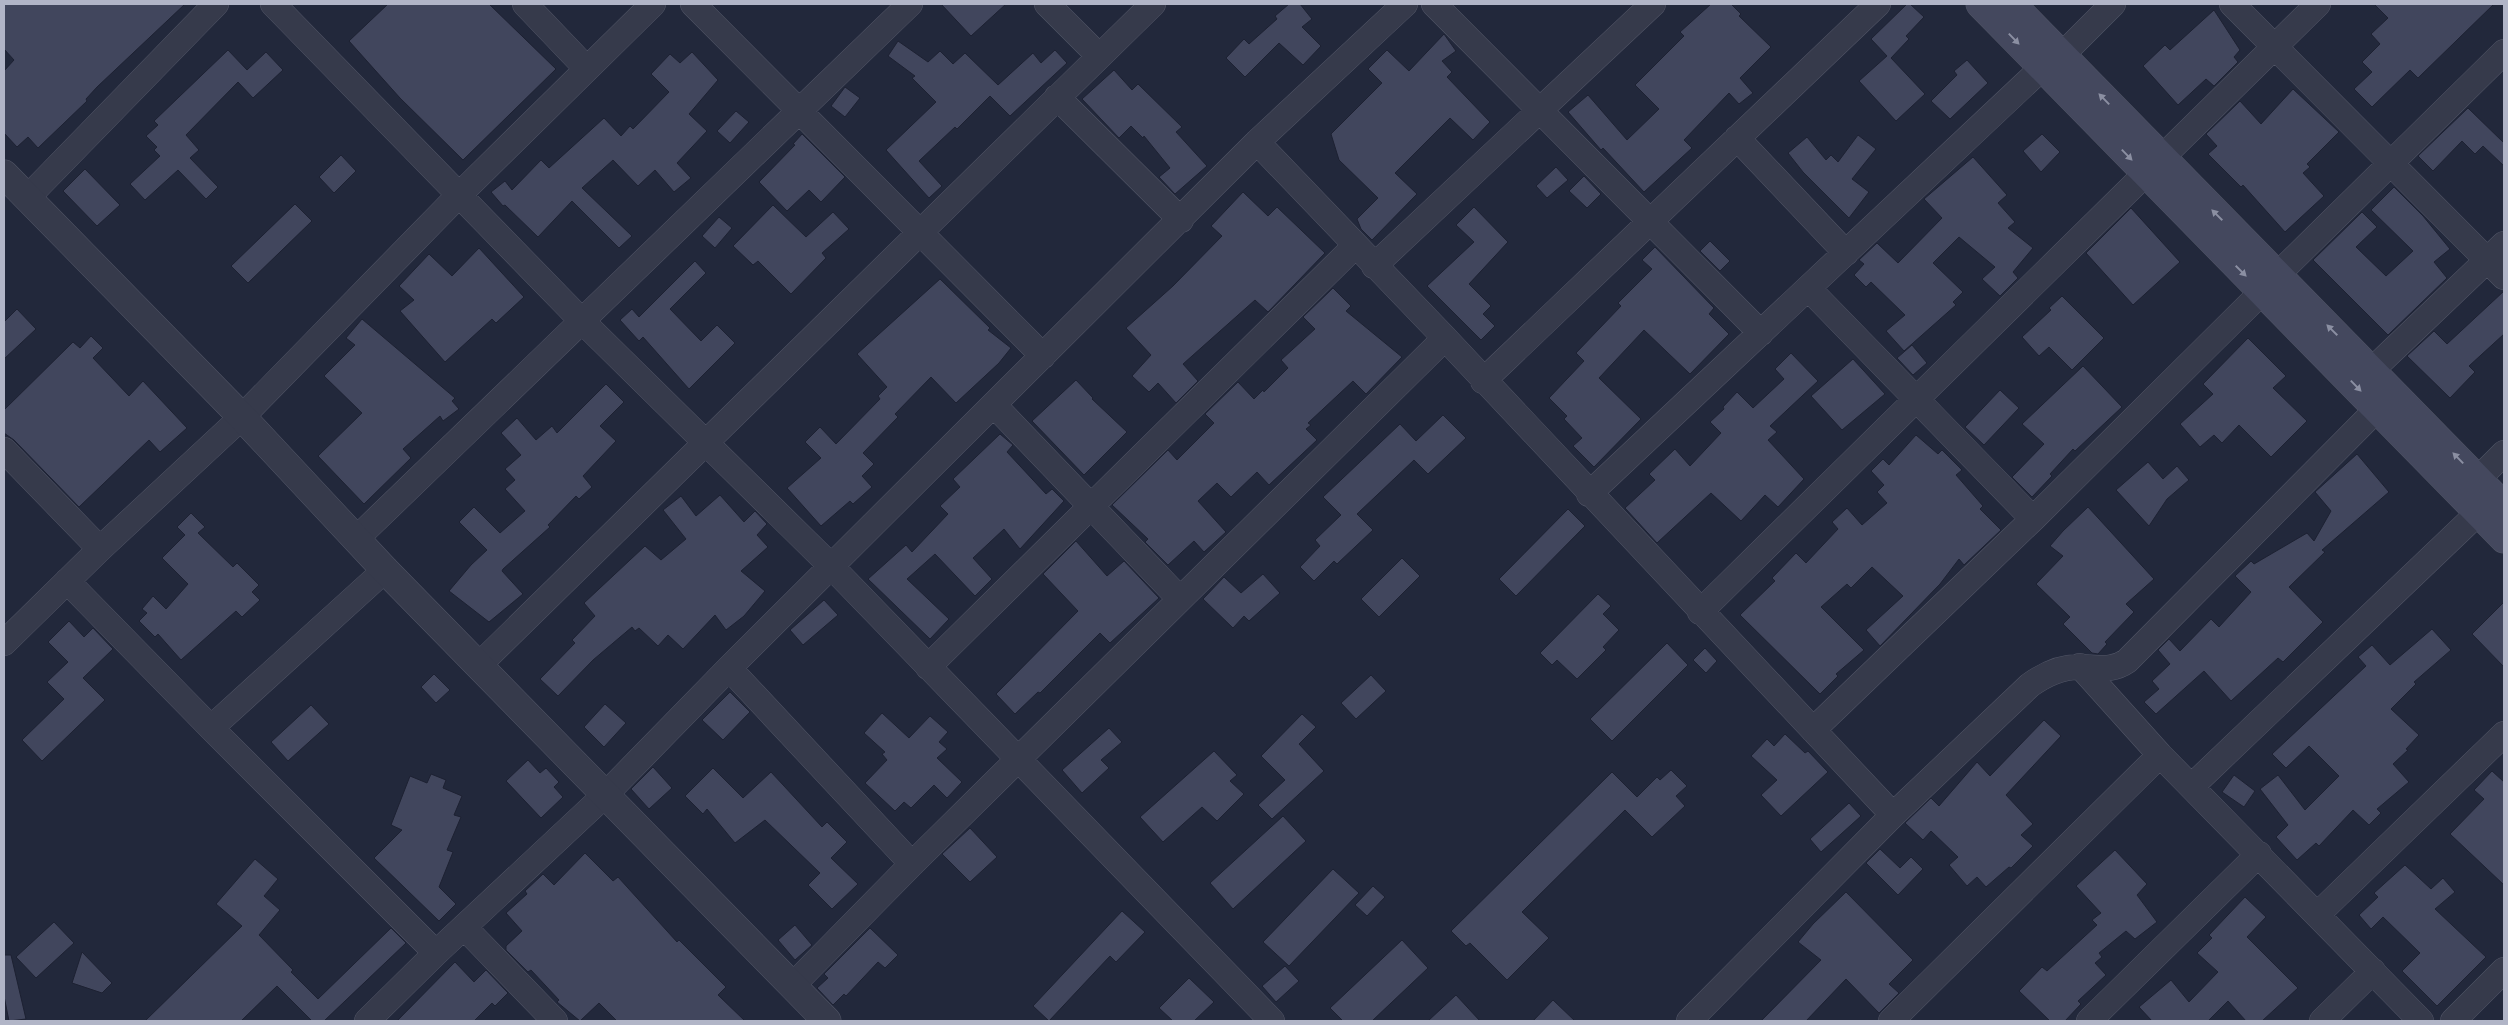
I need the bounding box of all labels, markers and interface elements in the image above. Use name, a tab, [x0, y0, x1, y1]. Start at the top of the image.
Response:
one-way arrow	[2008, 33, 2020, 45]
one-way arrow	[2098, 93, 2110, 105]
one-way arrow	[2121, 149, 2133, 161]
one-way arrow	[2212, 209, 2224, 221]
one-way arrow	[2235, 265, 2247, 277]
one-way arrow	[2326, 324, 2338, 336]
one-way arrow	[2350, 380, 2362, 392]
one-way arrow	[2452, 453, 2464, 465]

